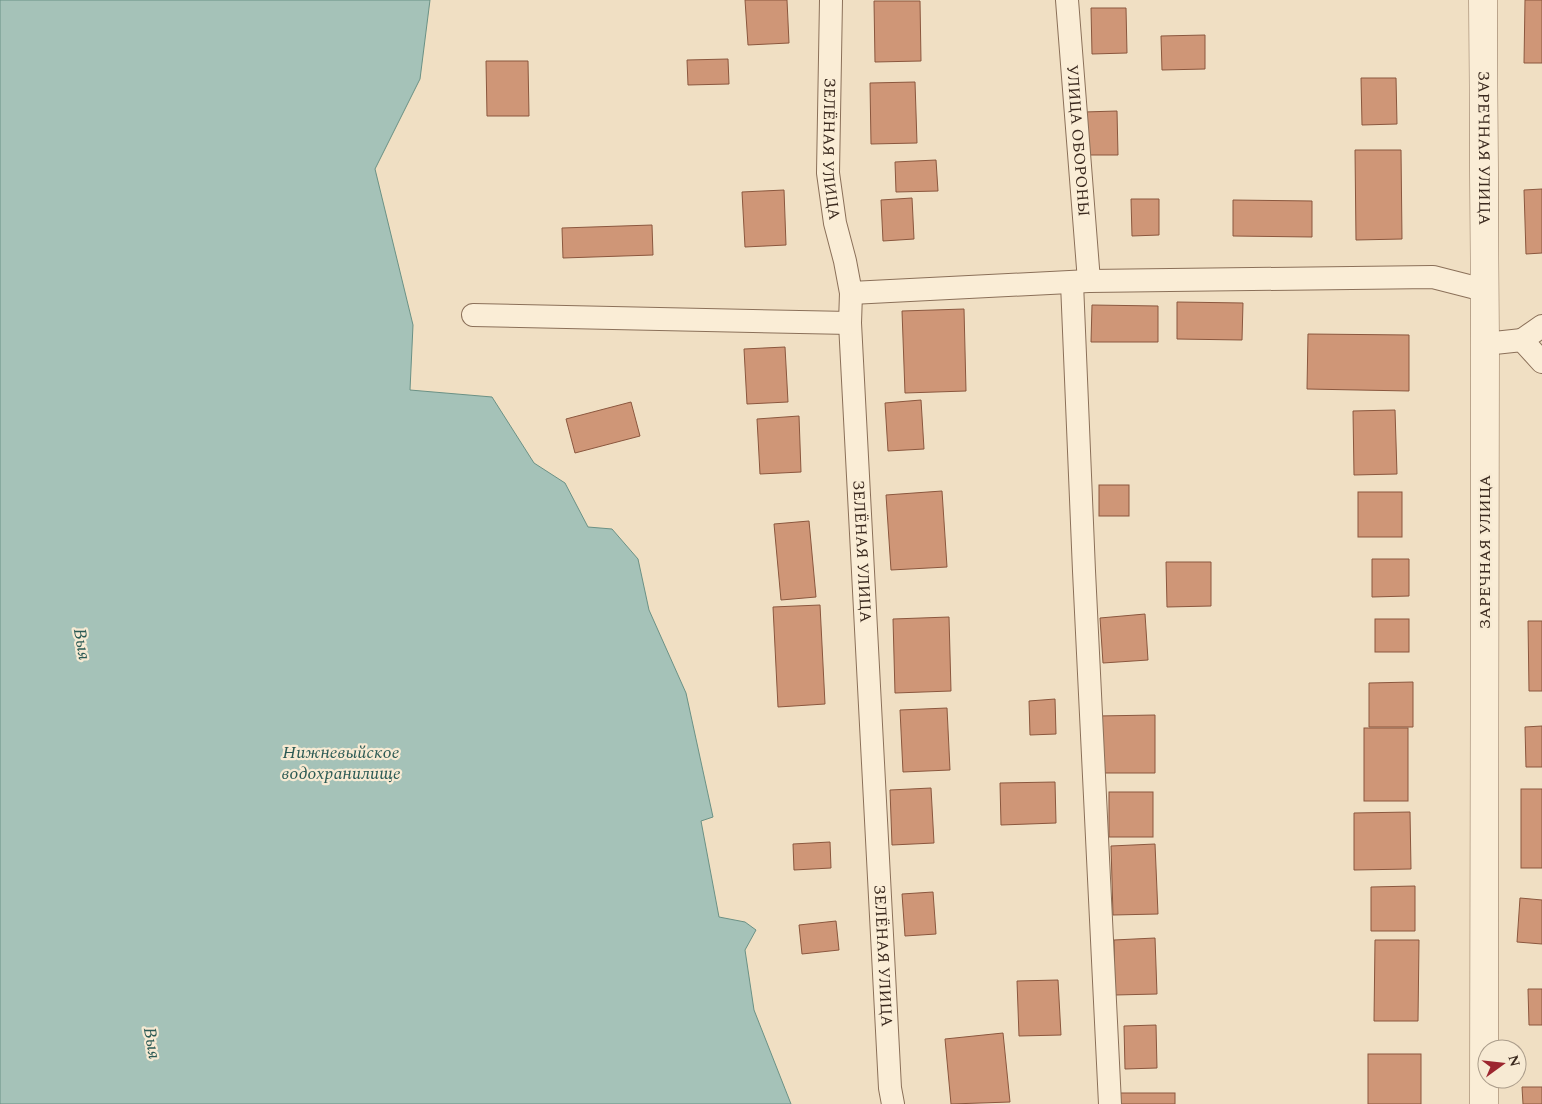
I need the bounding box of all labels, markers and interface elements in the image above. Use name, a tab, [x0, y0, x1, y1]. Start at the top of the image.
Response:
street label: УЛИЦА ОБОРОНЫ	[1060, 64, 1096, 217]
street label: ЗАРЕЧНАЯ УЛИЦА	[1471, 71, 1496, 225]
street label: ЗЕЛЁНАЯ УЛИЦА	[816, 77, 846, 222]
street label: ЗАРЕЧНАЯ УЛИЦА	[1473, 475, 1497, 629]
street label: ЗЕЛЁНАЯ УЛИЦА	[846, 479, 878, 623]
water label: Выя	[66, 626, 98, 662]
water label: Нижневыйское водохранилище	[281, 739, 401, 787]
street label: ЗЕЛЁНАЯ УЛИЦА	[867, 884, 899, 1028]
water label: Выя	[136, 1025, 168, 1061]
north arrow	[1477, 1039, 1527, 1089]
text: N	[1502, 1053, 1526, 1069]

